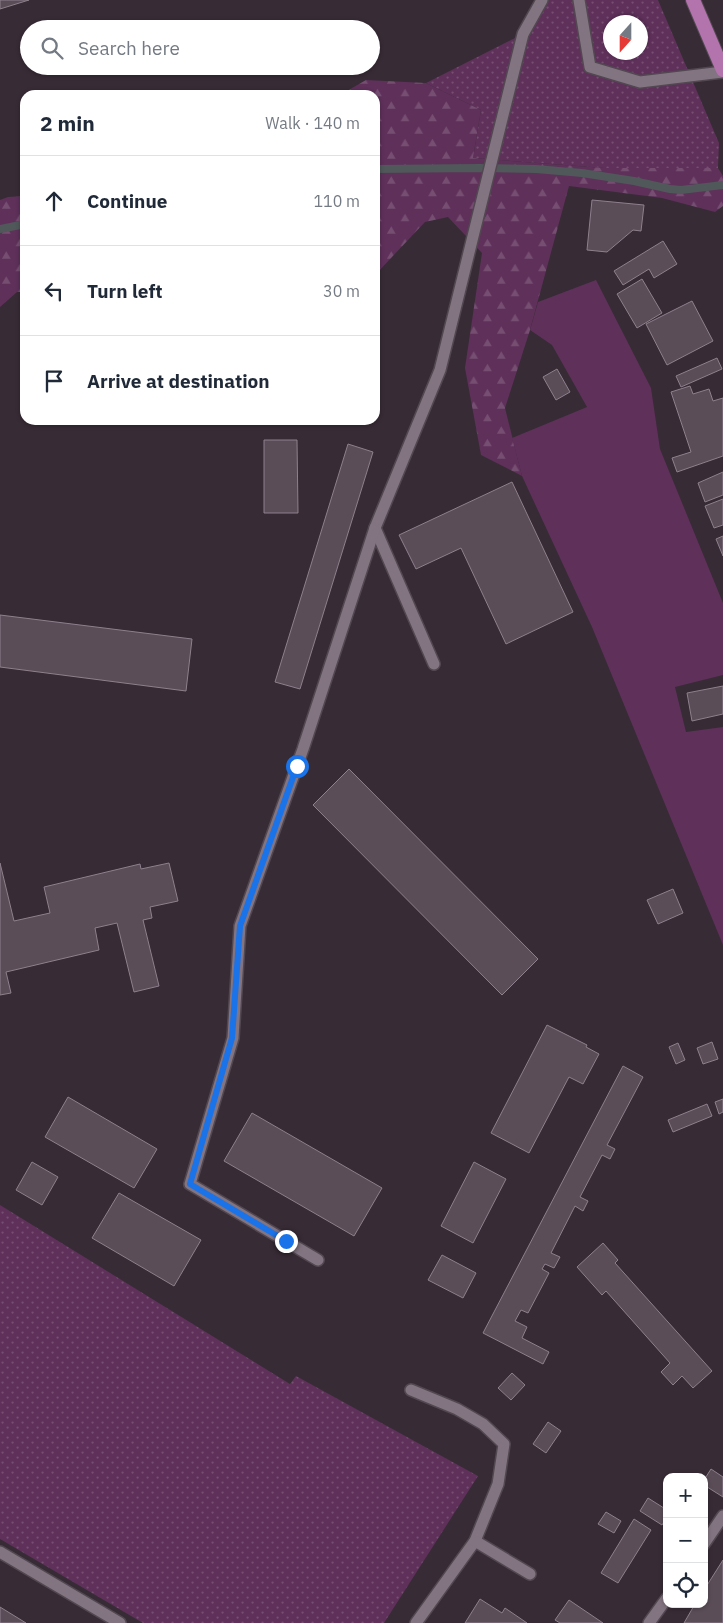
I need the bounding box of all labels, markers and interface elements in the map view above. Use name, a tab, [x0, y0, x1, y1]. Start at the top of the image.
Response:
north arrow	[603, 15, 648, 60]
search box	[20, 20, 380, 75]
icon: search	[38, 34, 66, 62]
text: Search here	[78, 36, 180, 60]
text: 2 min	[40, 109, 95, 137]
text: Walk · 140 m	[265, 113, 360, 133]
icon: ahead	[40, 187, 68, 215]
text: Continue	[87, 189, 167, 213]
text: 110 m	[313, 191, 360, 211]
icon: left	[40, 277, 68, 305]
text: Turn left	[87, 279, 163, 303]
text: 30 m	[323, 281, 360, 301]
icon: arrive	[40, 367, 68, 395]
text: Arrive at destination	[87, 369, 270, 393]
route start	[286, 755, 309, 778]
route end	[275, 1230, 298, 1253]
map controls	[663, 1473, 708, 1608]
button: +	[663, 1473, 708, 1518]
button: −	[663, 1518, 708, 1563]
button: locate	[663, 1563, 708, 1608]

